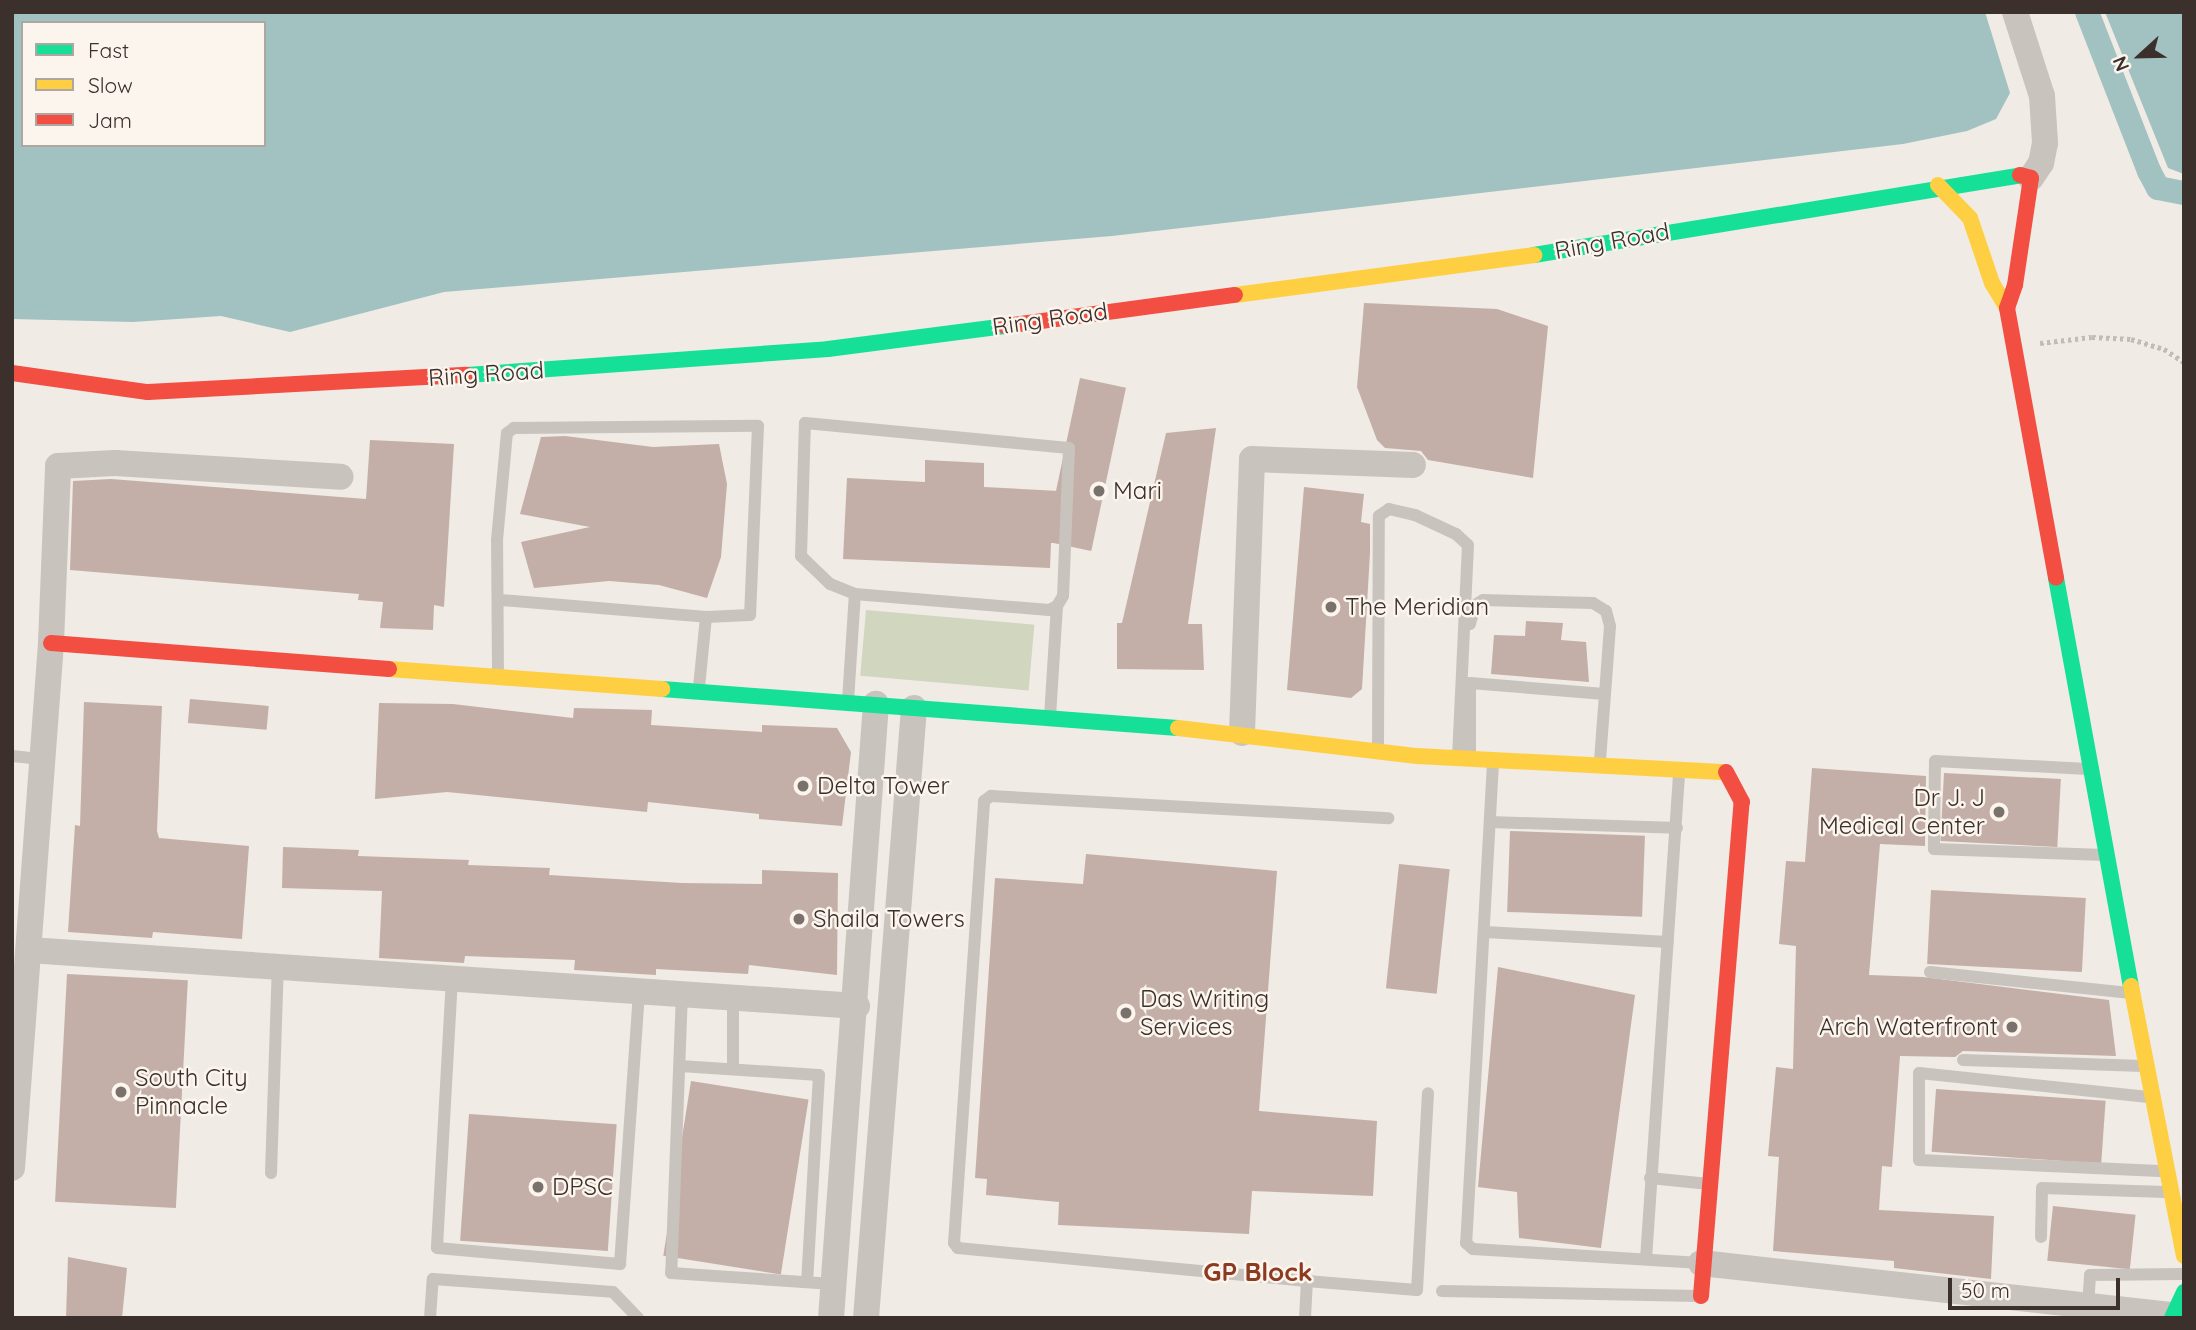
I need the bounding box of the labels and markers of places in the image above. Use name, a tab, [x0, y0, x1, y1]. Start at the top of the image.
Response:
place label: Mari	[1113, 477, 1162, 505]
marker: Mari	[1091, 483, 1107, 499]
place label: The Meridian	[1345, 593, 1489, 621]
marker: The Meridian	[1323, 599, 1339, 615]
place label: Delta Tower	[817, 772, 950, 800]
marker: Delta Tower	[795, 778, 811, 794]
place label: Dr J. J Medical Center	[1819, 784, 1985, 840]
marker: Dr J. J Medical Center	[1991, 804, 2007, 820]
place label: Shaila Towers	[813, 905, 965, 933]
marker: Shaila Towers	[791, 911, 807, 927]
place label: Das Writing Services	[1140, 985, 1269, 1041]
marker: Das Writing Services	[1118, 1005, 1134, 1021]
place label: Arch Waterfront	[1819, 1013, 1998, 1041]
marker: Arch Waterfront	[2004, 1019, 2020, 1035]
place label: South City Pinnacle	[135, 1064, 248, 1120]
marker: South City Pinnacle	[113, 1084, 129, 1100]
place label: DPSC	[552, 1173, 613, 1201]
marker: DPSC	[530, 1179, 546, 1195]

